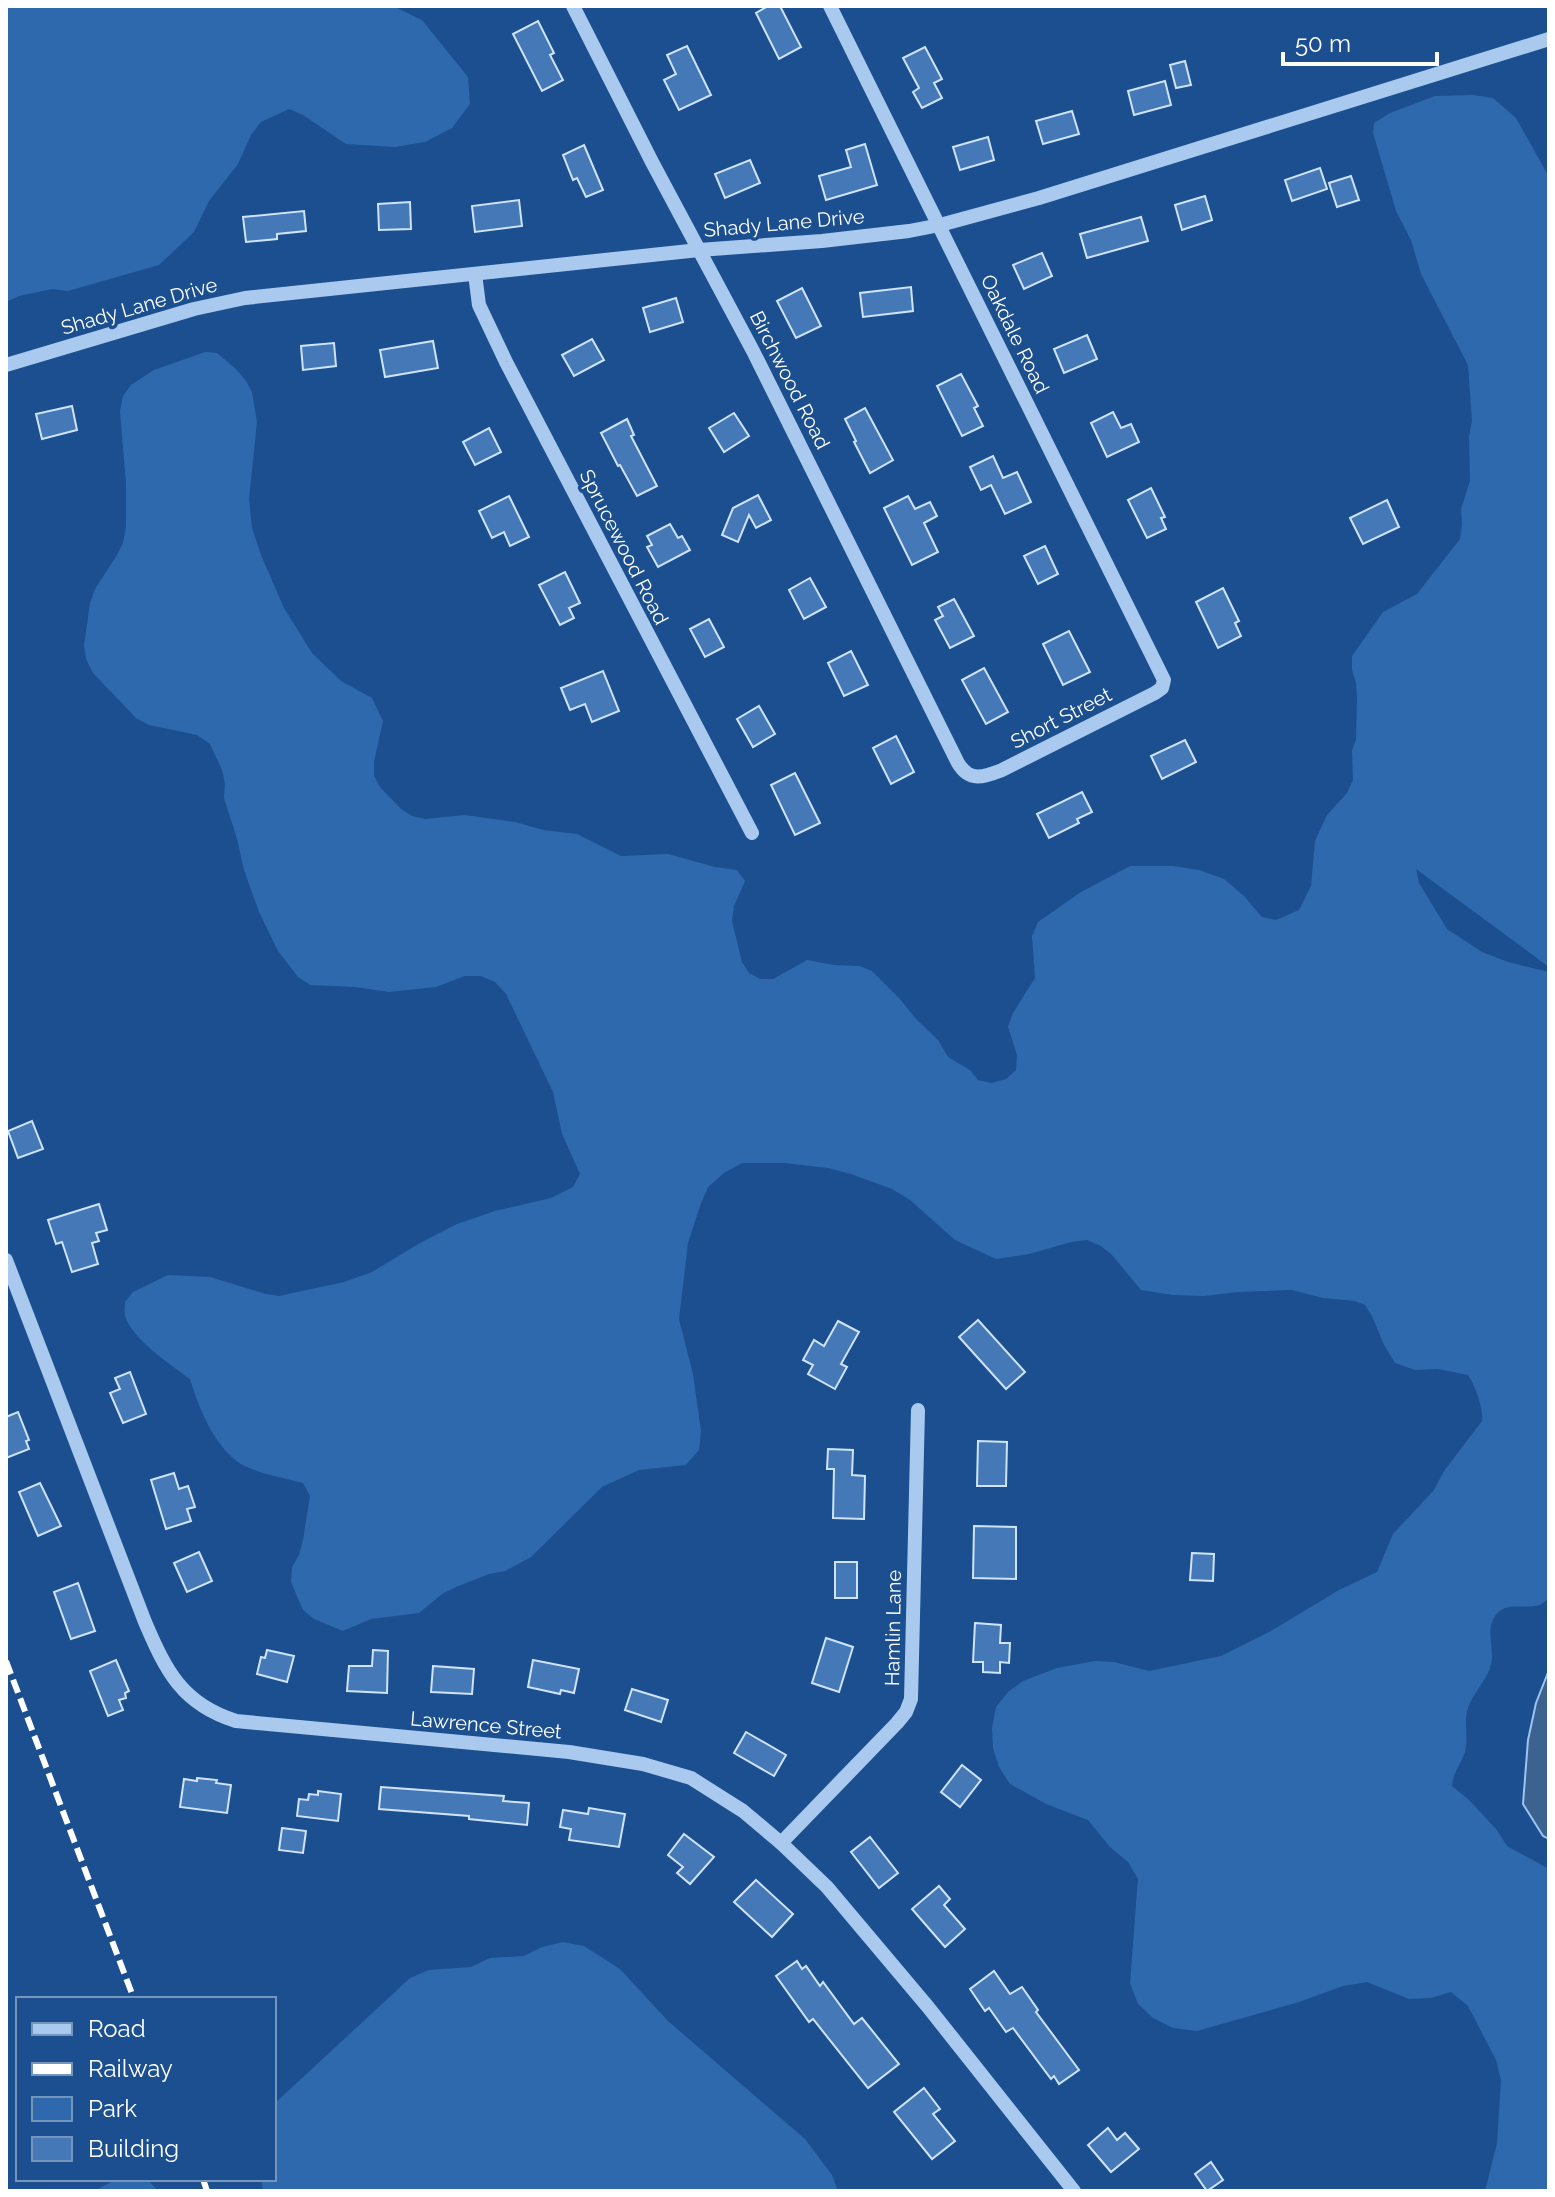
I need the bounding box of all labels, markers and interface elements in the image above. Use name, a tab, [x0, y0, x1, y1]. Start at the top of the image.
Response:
scale bar	[1283, 16, 1437, 66]
text: 50 m	[1295, 29, 1351, 58]
street label: Shady Lane Drive	[703, 204, 866, 242]
street label: Oakdale Road	[976, 271, 1054, 397]
street label: Shady Lane Drive	[58, 272, 220, 340]
street label: Birchwood Road	[745, 307, 835, 453]
street label: Sprucewood Road	[575, 465, 673, 629]
street label: Short Street	[1007, 682, 1116, 754]
street label: Hamlin Lane	[880, 1569, 906, 1686]
street label: Lawrence Street	[409, 1706, 563, 1744]
legend	[16, 1997, 276, 2181]
text: Road	[88, 2014, 146, 2043]
text: Railway	[88, 2054, 173, 2083]
text: Park	[88, 2094, 137, 2123]
text: Building	[88, 2134, 179, 2163]

